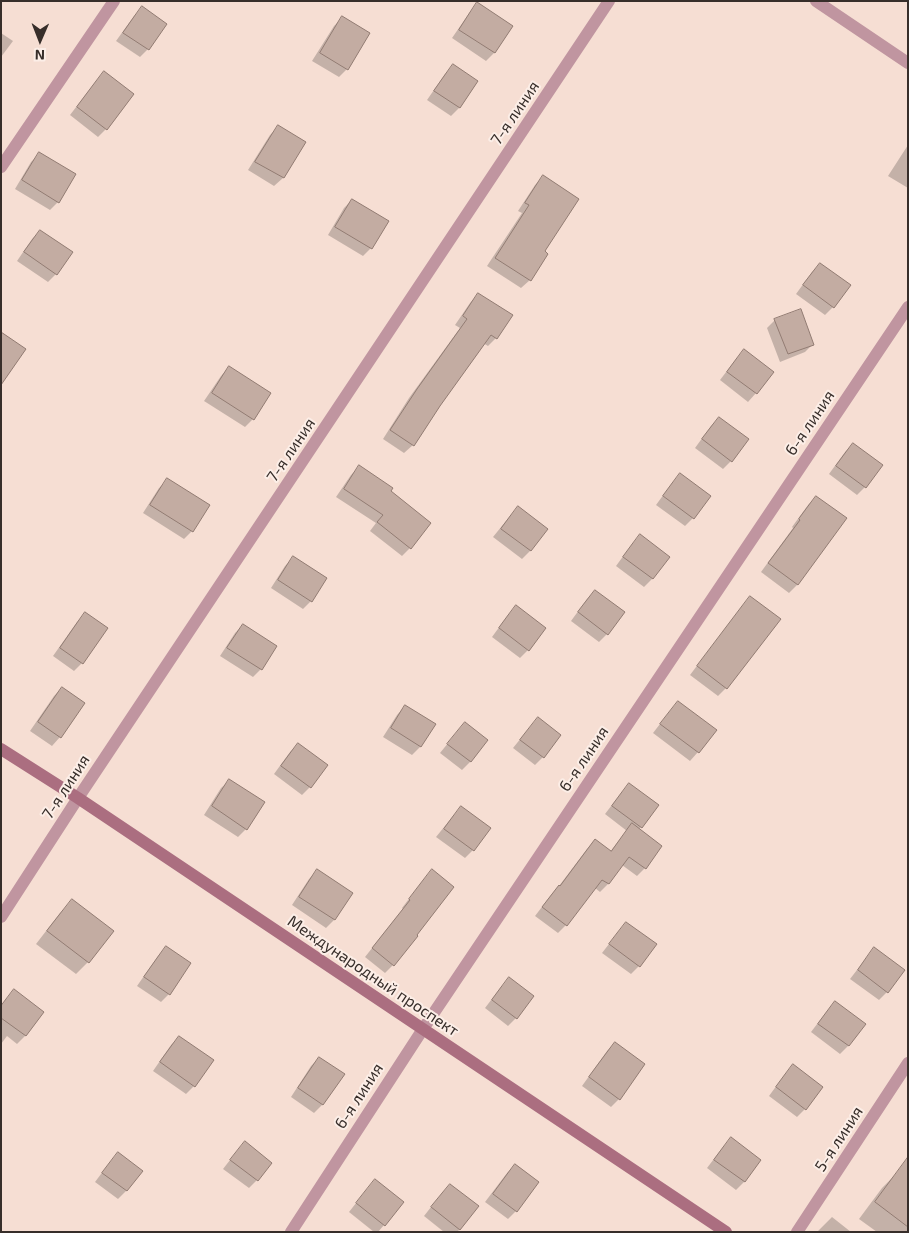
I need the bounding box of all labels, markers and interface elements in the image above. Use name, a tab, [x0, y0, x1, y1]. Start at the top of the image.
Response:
north arrow	[15, 15, 65, 65]
text: N	[35, 47, 45, 64]
street label: 7-я линия	[487, 77, 543, 149]
street label: 6-я линия	[781, 387, 839, 459]
street label: 7-я линия	[263, 414, 319, 486]
street label: 6-я линия	[555, 723, 613, 795]
street label: 7-я линия	[38, 751, 94, 823]
street label: Международный проспект	[284, 911, 462, 1041]
street label: 6-я линия	[331, 1060, 387, 1132]
street label: 5-я линия	[811, 1103, 867, 1175]

